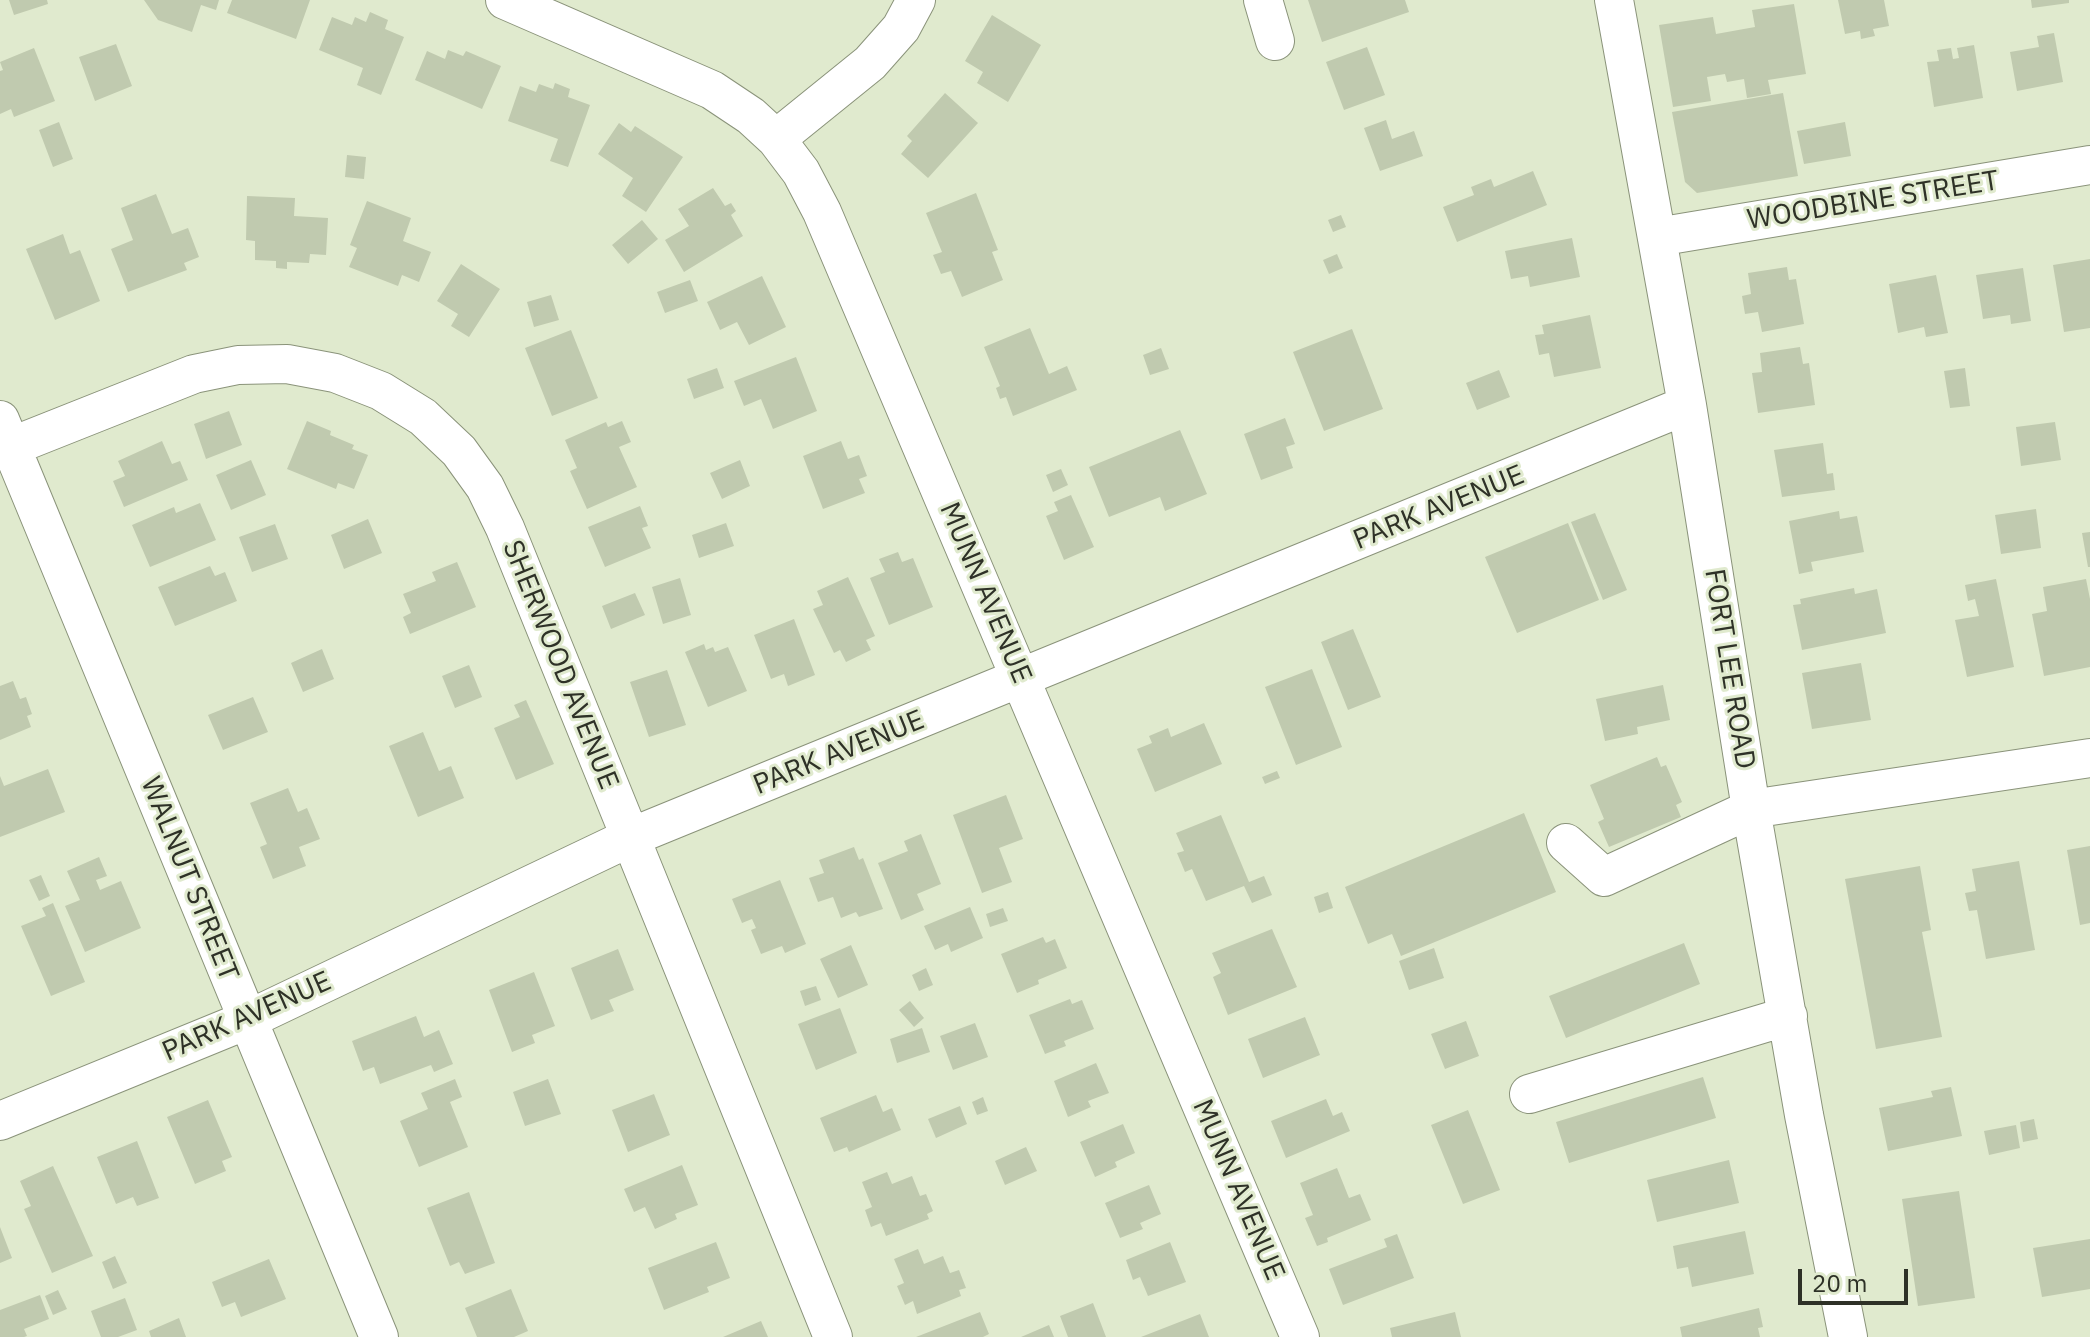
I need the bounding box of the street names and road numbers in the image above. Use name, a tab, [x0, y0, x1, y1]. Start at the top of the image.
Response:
street label: WOODBINE STREET	[1745, 165, 2001, 237]
street label: PARK AVENUE	[1349, 458, 1529, 558]
street label: MUNN AVENUE	[932, 498, 1038, 688]
street label: SHERWOOD AVENUE	[495, 536, 625, 794]
street label: FORT LEE ROAD	[1697, 567, 1761, 771]
street label: PARK AVENUE	[749, 703, 929, 803]
street label: WALNUT STREET	[133, 772, 245, 986]
street label: PARK AVENUE	[157, 965, 337, 1069]
street label: MUNN AVENUE	[1185, 1095, 1291, 1285]

